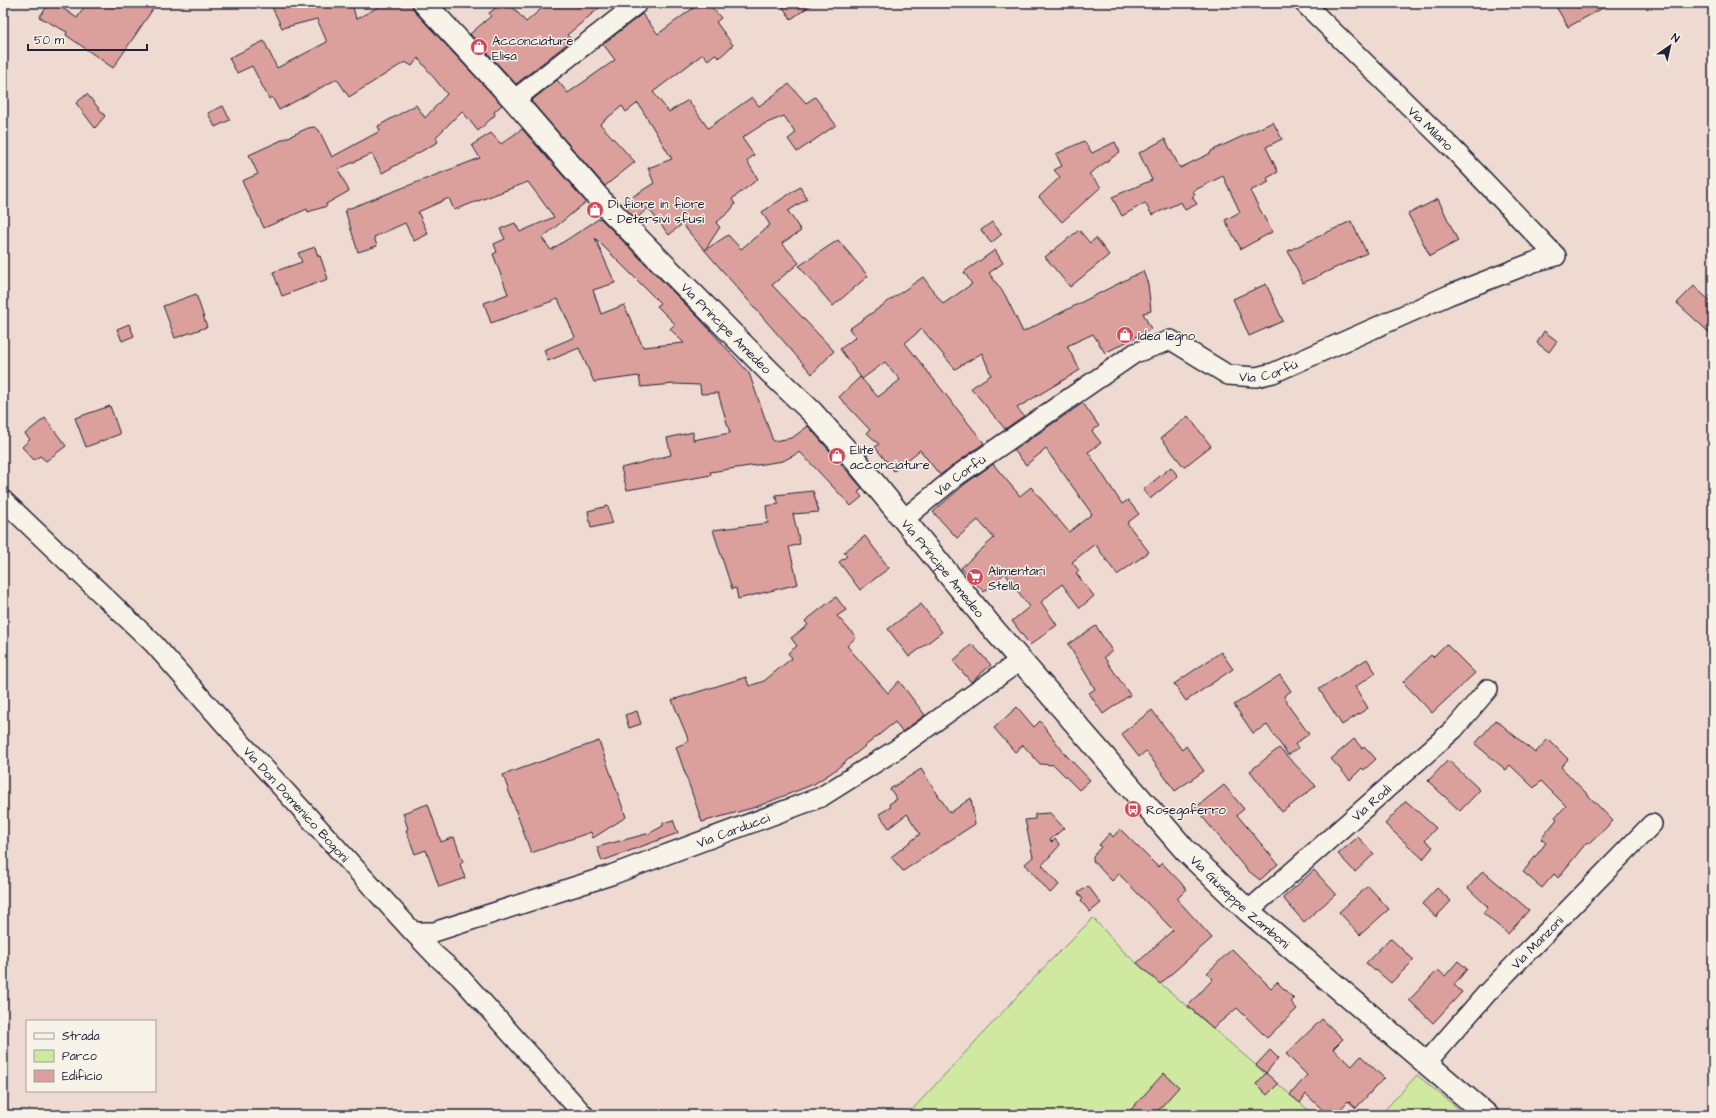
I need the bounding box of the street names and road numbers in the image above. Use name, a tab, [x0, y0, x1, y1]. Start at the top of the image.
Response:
street label: Via Milano	[1404, 102, 1458, 156]
street label: Via Principe Amedeo	[676, 279, 776, 379]
street label: Via Corfù	[1238, 355, 1301, 387]
street label: Via Corfù	[931, 450, 990, 501]
street label: Via Principe Amedeo	[897, 516, 989, 622]
street label: Via Don Domenico Bogoni	[239, 743, 353, 866]
street label: Via Rodi	[1348, 781, 1395, 826]
street label: Via Carducci	[694, 809, 772, 852]
street label: Via Giuseppe Zamboni	[1186, 852, 1293, 953]
street label: Via Manzoni	[1507, 912, 1568, 973]

